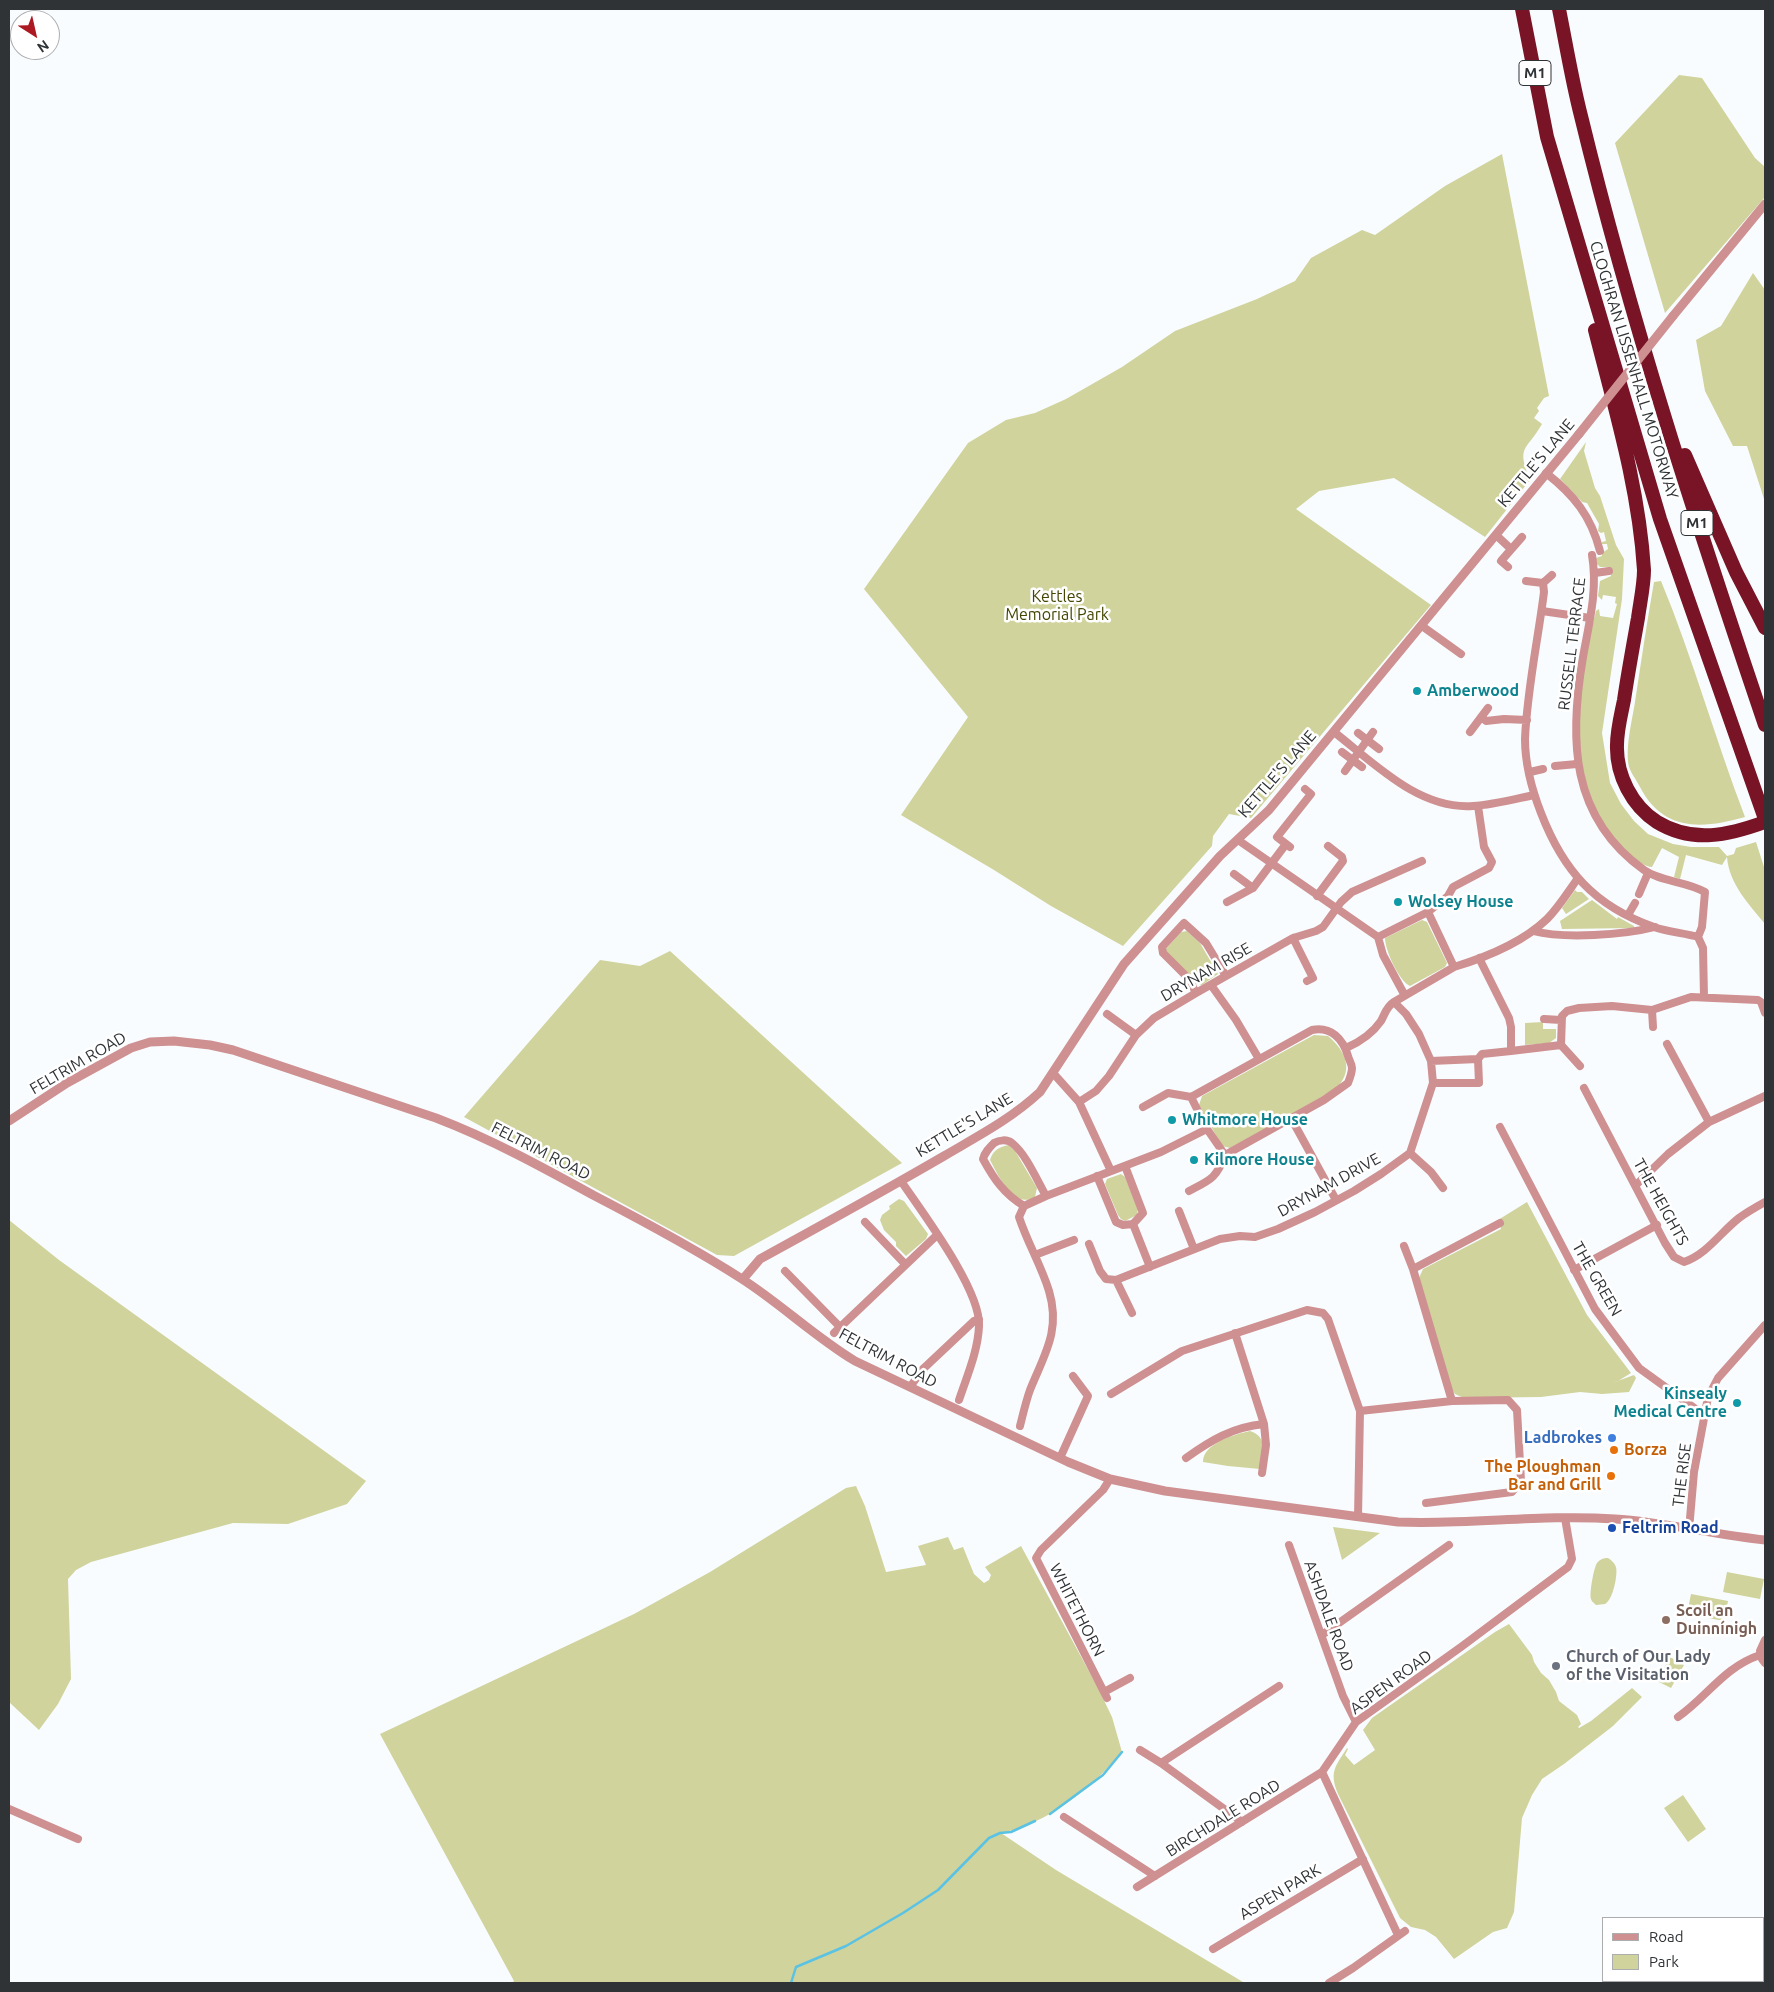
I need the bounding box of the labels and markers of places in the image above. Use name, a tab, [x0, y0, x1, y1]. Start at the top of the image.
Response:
place label: Amberwood	[1427, 681, 1519, 701]
marker: Amberwood	[1411, 685, 1423, 697]
place label: Wolsey House	[1408, 892, 1514, 912]
marker: Wolsey House	[1392, 896, 1404, 908]
place label: Whitmore House	[1182, 1110, 1308, 1130]
marker: Whitmore House	[1166, 1114, 1178, 1126]
place label: Kilmore House	[1204, 1150, 1314, 1170]
marker: Kilmore House	[1188, 1154, 1200, 1166]
place label: Kinsealy Medical Centre	[1613, 1384, 1727, 1422]
marker: Kinsealy Medical Centre	[1731, 1397, 1743, 1409]
place label: Ladbrokes	[1524, 1428, 1602, 1448]
marker: Ladbrokes	[1606, 1432, 1618, 1444]
place label: Borza	[1624, 1440, 1667, 1460]
marker: Borza	[1608, 1444, 1620, 1456]
place label: The Ploughman Bar and Grill	[1484, 1457, 1601, 1495]
marker: The Ploughman Bar and Grill	[1605, 1470, 1617, 1482]
place label: Feltrim Road	[1622, 1518, 1719, 1538]
marker: Feltrim Road	[1606, 1522, 1618, 1534]
place label: Scoil an Duinnínigh	[1676, 1601, 1757, 1639]
marker: Scoil an Duinnínigh	[1660, 1614, 1672, 1626]
place label: Church of Our Lady of the Visitation	[1566, 1647, 1710, 1685]
marker: Church of Our Lady of the Visitation	[1550, 1660, 1562, 1672]

